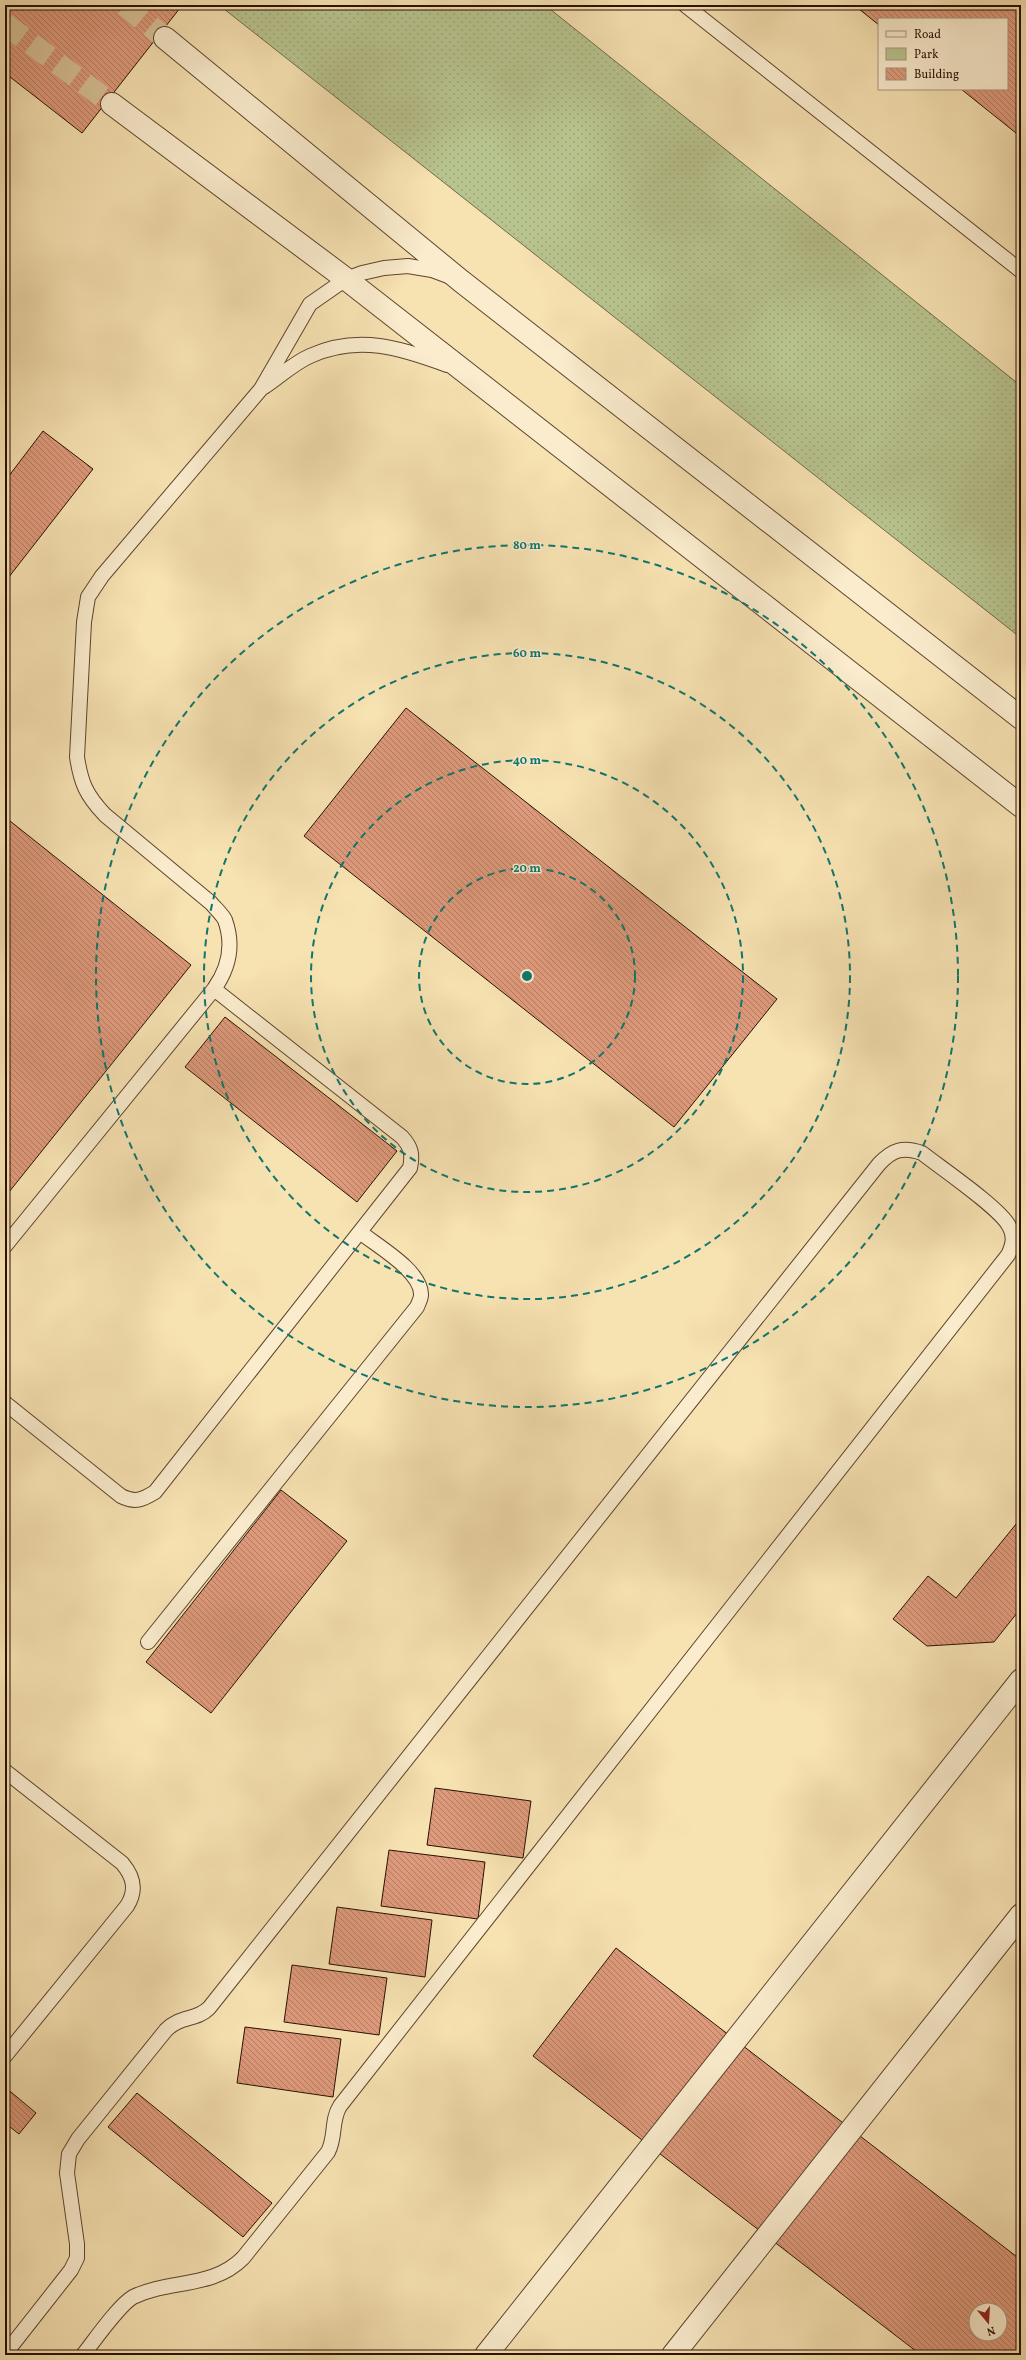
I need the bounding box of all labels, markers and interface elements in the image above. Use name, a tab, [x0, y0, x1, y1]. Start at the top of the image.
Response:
legend	[878, 18, 1008, 90]
text: Road	[914, 27, 941, 43]
text: Park	[914, 47, 939, 63]
text: Building	[914, 67, 959, 83]
text: 80 m	[513, 538, 541, 554]
text: 60 m	[513, 646, 541, 662]
text: 40 m	[513, 753, 542, 769]
text: 20 m	[513, 861, 541, 877]
centre of rings	[520, 969, 534, 983]
north arrow	[968, 2302, 1008, 2342]
text: N	[985, 2322, 997, 2338]

